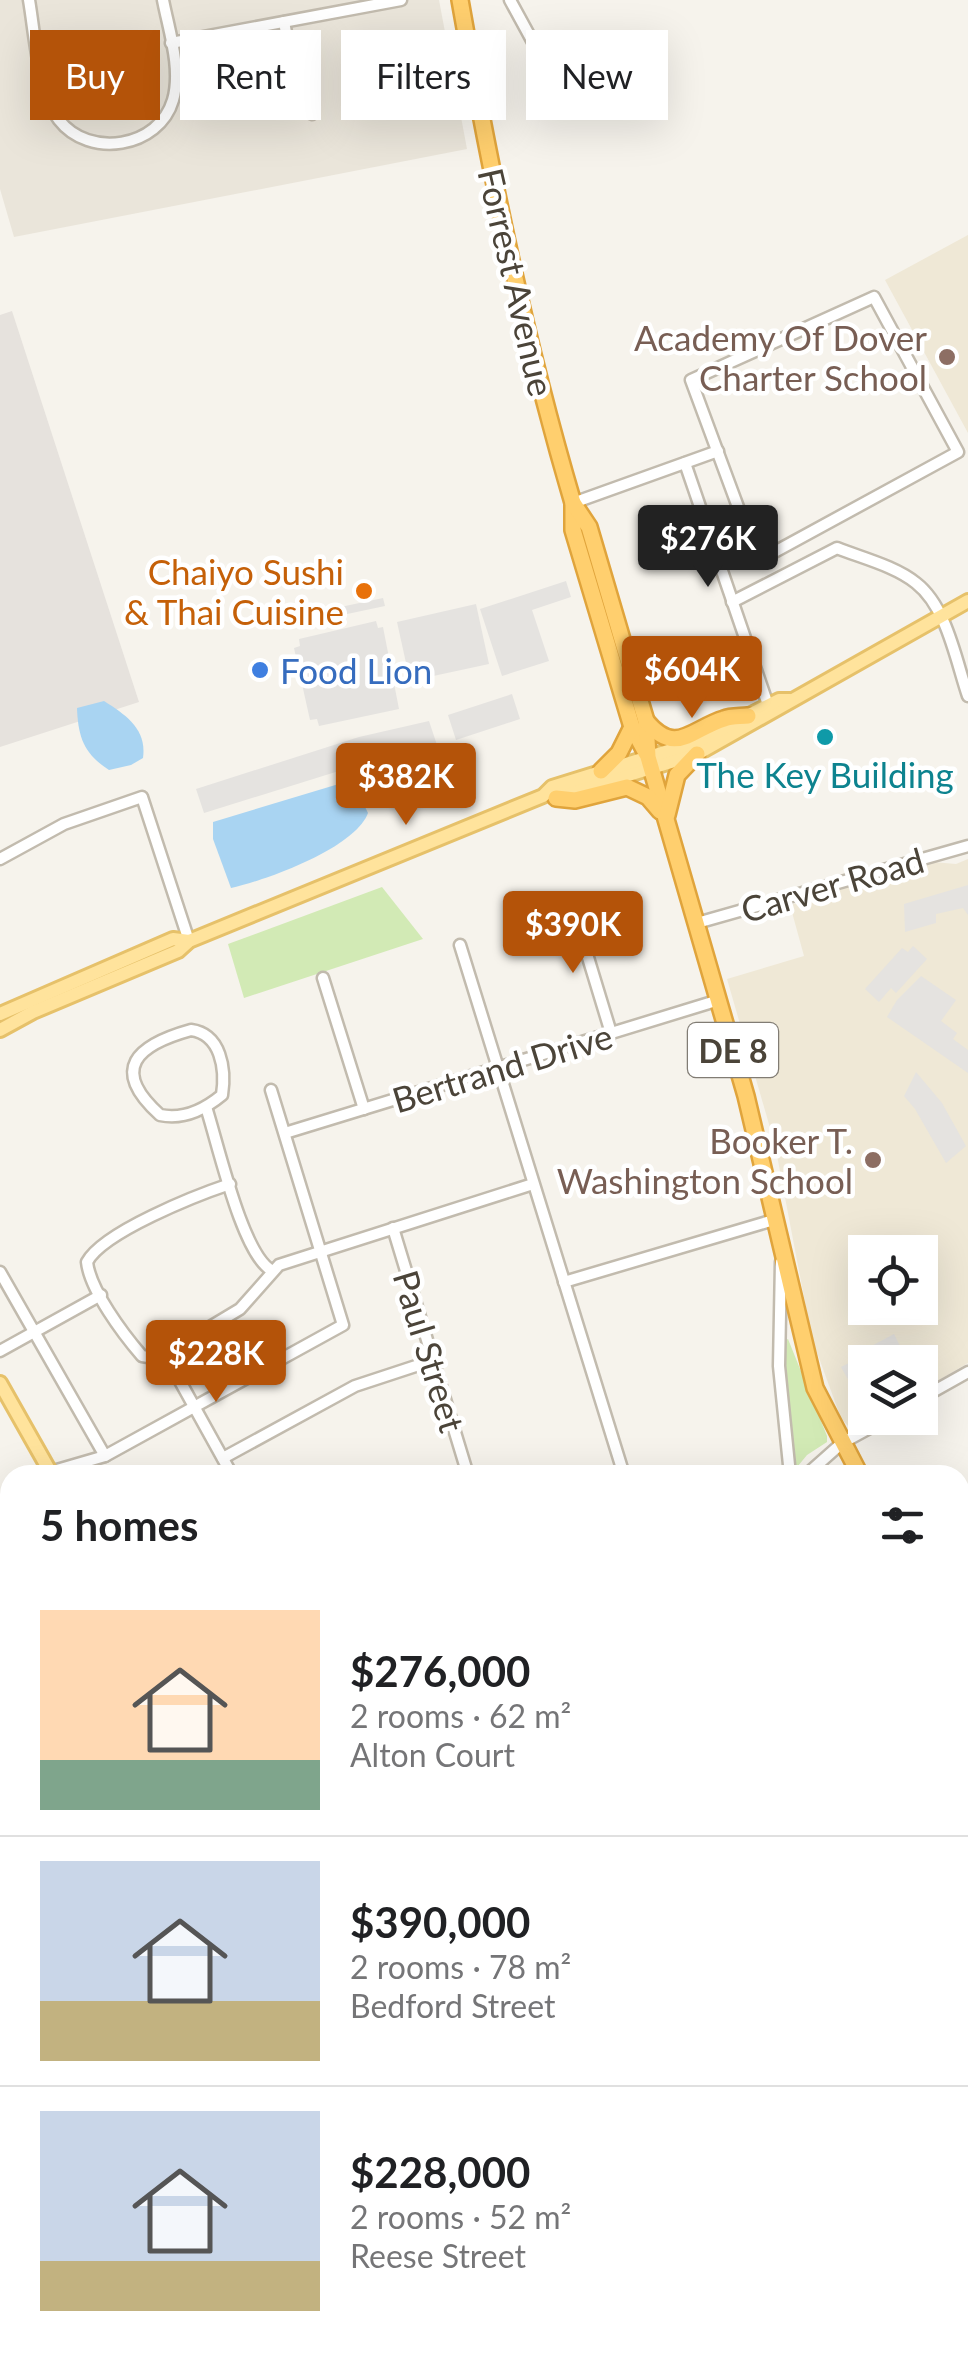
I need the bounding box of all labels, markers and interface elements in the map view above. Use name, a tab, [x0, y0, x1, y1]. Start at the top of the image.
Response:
chip: Buy	[30, 30, 160, 120]
chip: Rent	[180, 30, 321, 120]
chip: Filters	[341, 30, 506, 120]
chip: New	[526, 30, 668, 120]
street label: Forrest Avenue	[470, 164, 564, 400]
place label: Academy Of Dover Charter School	[634, 316, 927, 398]
marker: Academy Of Dover Charter School	[936, 346, 958, 368]
pin: $276K	[638, 505, 778, 590]
text: $276K	[660, 518, 756, 557]
place label: Chaiyo Sushi & Thai Cuisine	[124, 550, 344, 632]
marker: Chaiyo Sushi & Thai Cuisine	[353, 580, 375, 602]
pin: $604K	[622, 636, 762, 721]
place label: Food Lion	[280, 649, 432, 691]
text: $604K	[644, 649, 740, 688]
marker: Food Lion	[249, 659, 271, 681]
marker: The Key Building	[814, 726, 836, 748]
pin: $382K	[336, 743, 476, 828]
place label: The Key Building	[696, 753, 954, 795]
text: $382K	[358, 756, 454, 795]
street label: Carver Road	[736, 838, 928, 930]
pin: $390K	[503, 891, 643, 976]
text: $390K	[525, 904, 621, 943]
street label: Bertrand Drive	[387, 1014, 617, 1120]
road number: DE 8	[688, 1023, 778, 1077]
place label: Booker T. Washington School	[557, 1119, 853, 1201]
marker: Booker T. Washington School	[862, 1149, 884, 1171]
map controls	[848, 1235, 938, 1435]
button: locate	[848, 1235, 938, 1325]
street label: Paul Street	[386, 1265, 475, 1437]
pin: $228K	[146, 1320, 286, 1405]
text: $228K	[168, 1333, 264, 1372]
button: layers	[848, 1345, 938, 1435]
icon: filters	[875, 1498, 930, 1553]
text: 5 homes	[40, 1500, 198, 1550]
text: $276,000	[350, 1646, 530, 1696]
icon: home	[120, 1650, 240, 1770]
text: 2 rooms · 62 m²	[350, 1696, 571, 1735]
text: Alton Court	[350, 1735, 515, 1774]
text: $390,000	[350, 1897, 530, 1947]
icon: home	[120, 1901, 240, 2021]
text: 2 rooms · 78 m²	[350, 1947, 571, 1986]
text: Bedford Street	[350, 1986, 556, 2025]
text: $228,000	[350, 2147, 530, 2197]
icon: home	[120, 2151, 240, 2271]
text: 2 rooms · 52 m²	[350, 2197, 571, 2236]
text: Reese Street	[350, 2236, 526, 2275]

